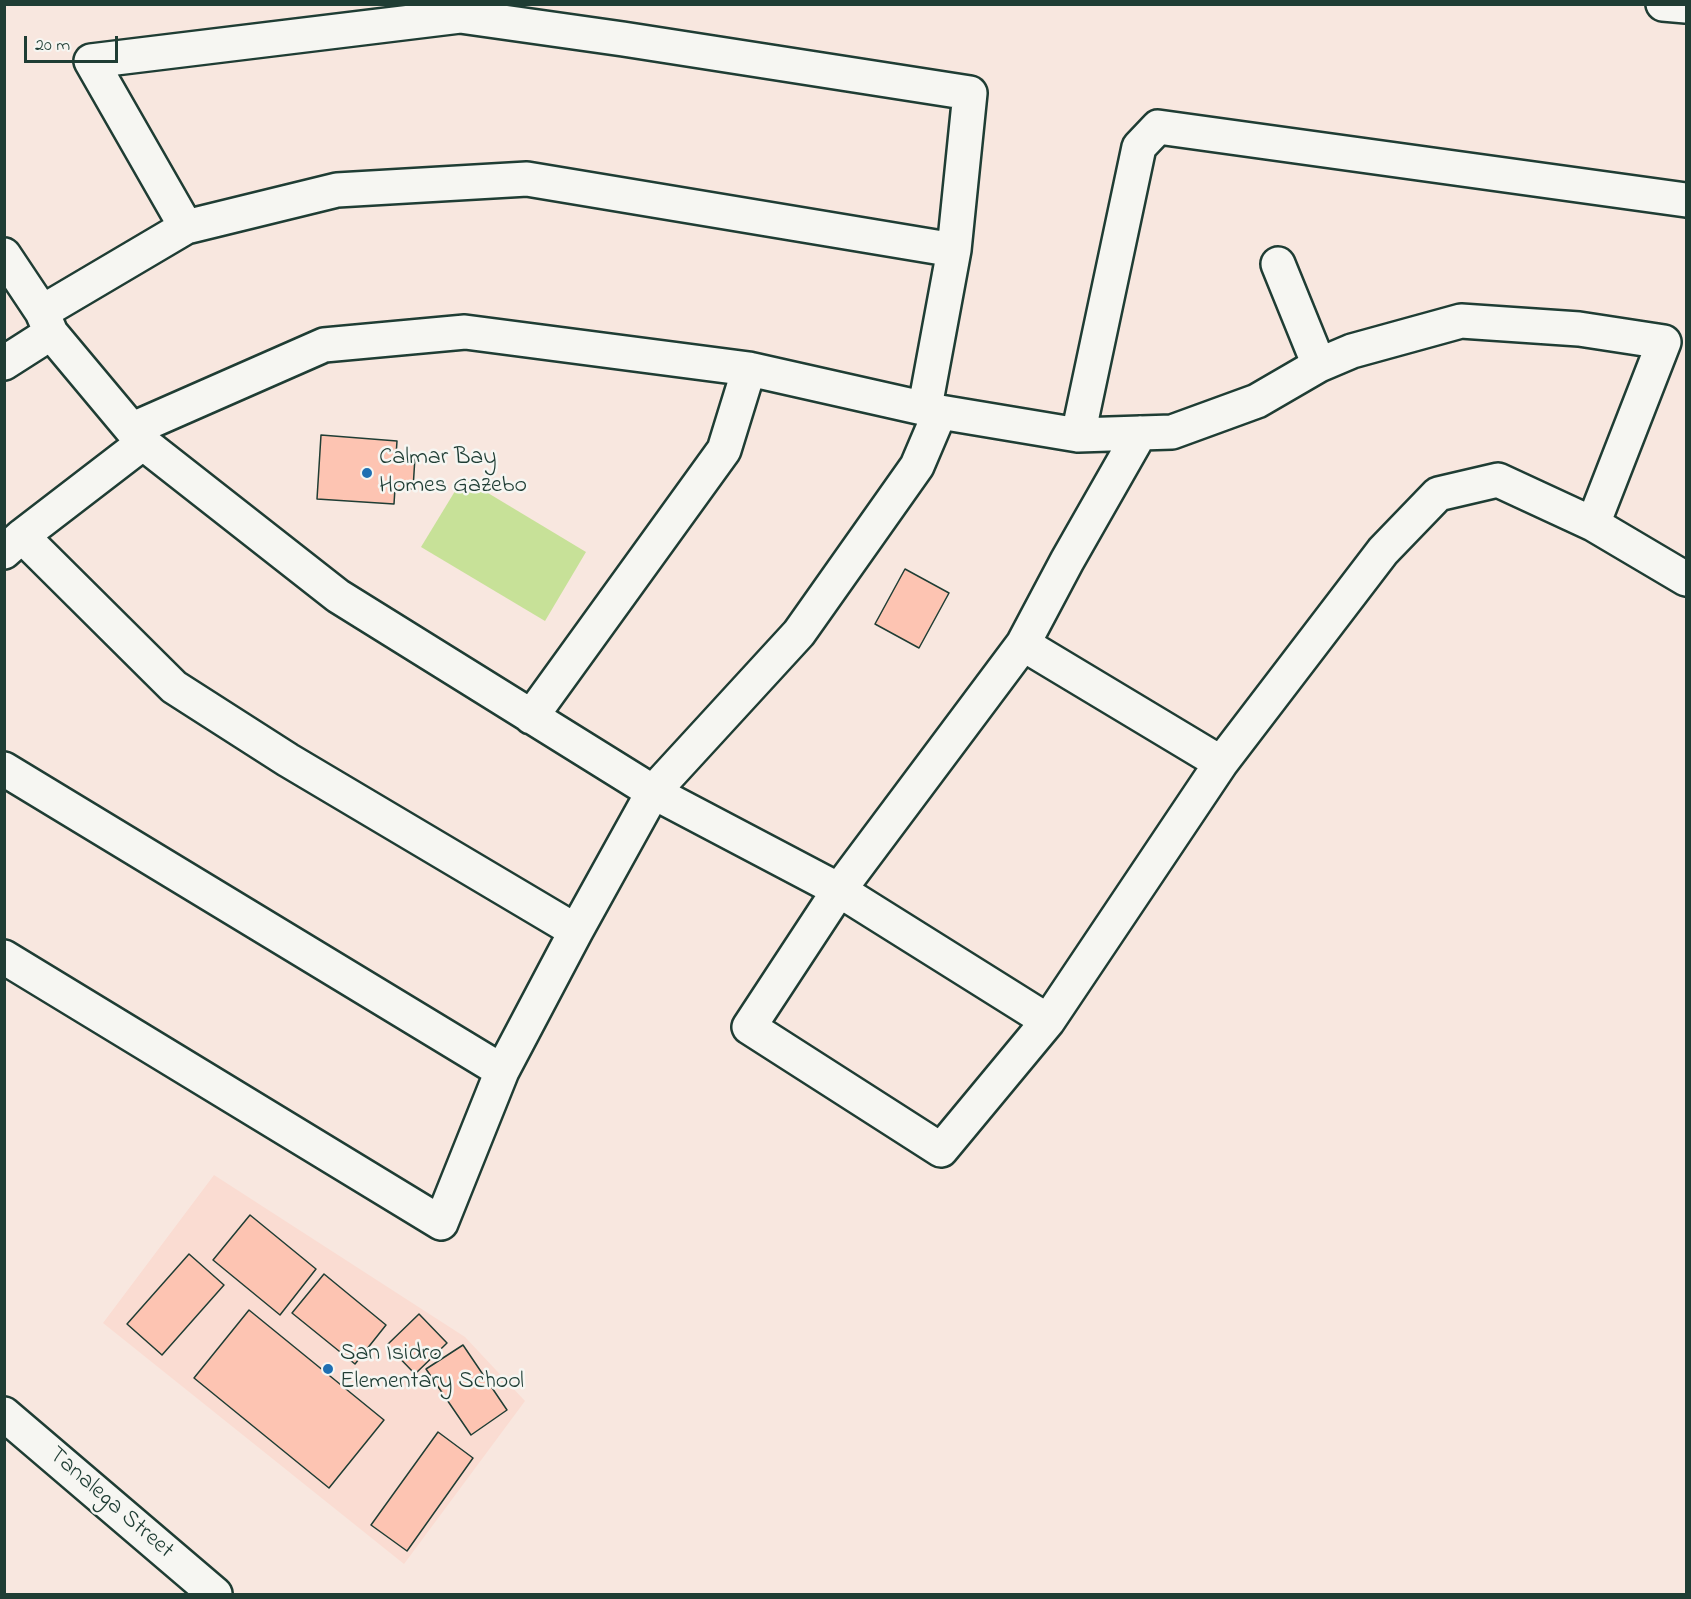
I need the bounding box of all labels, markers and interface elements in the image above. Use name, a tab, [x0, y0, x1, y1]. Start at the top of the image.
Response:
scale bar	[27, 24, 122, 62]
text: 20 m	[35, 33, 70, 59]
place label: Calmar Bay Homes Gazebo	[379, 445, 527, 501]
marker: Calmar Bay Homes Gazebo	[360, 466, 374, 480]
place label: San Isidro Elementary School	[340, 1341, 524, 1397]
marker: San Isidro Elementary School	[321, 1362, 335, 1376]
street label: Tanalega Street	[41, 1442, 179, 1566]

